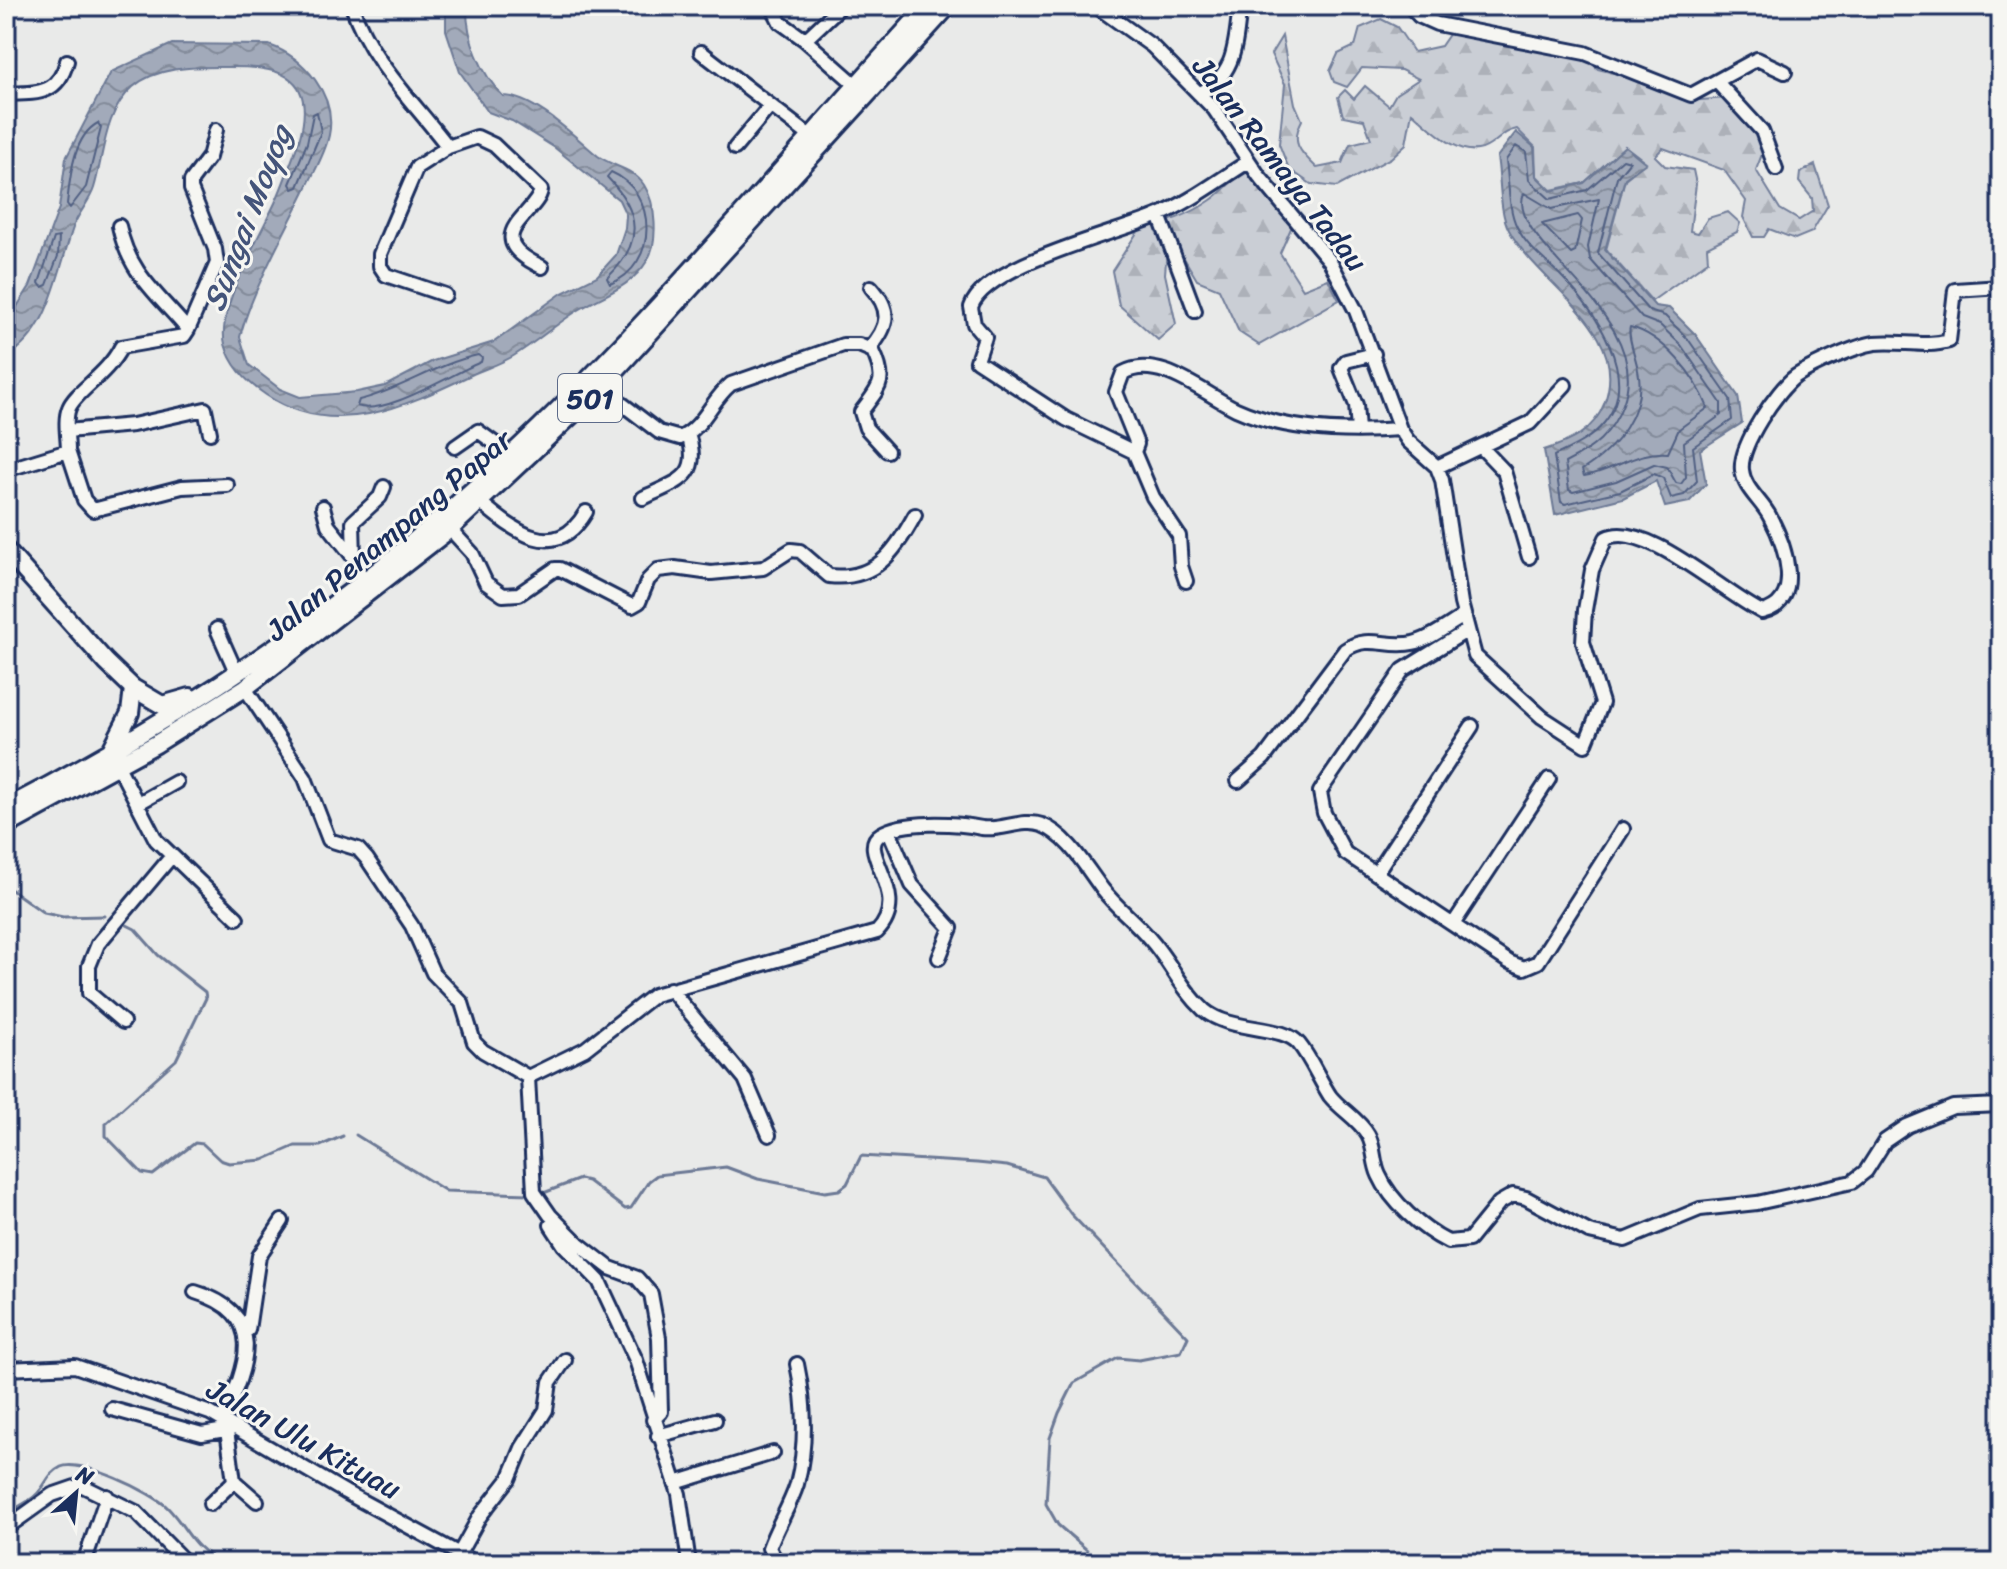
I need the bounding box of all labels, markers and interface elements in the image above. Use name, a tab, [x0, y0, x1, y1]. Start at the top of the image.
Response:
street label: Jalan Ramaya Tadau	[1177, 43, 1382, 284]
water label: Sungai Moyog	[186, 114, 310, 319]
road number: 501	[558, 374, 622, 422]
street label: Jalan Penampang Papar	[252, 414, 526, 656]
street label: Jalan Ulu Kituau	[196, 1363, 411, 1515]
north arrow	[36, 1453, 116, 1533]
text: N	[68, 1454, 101, 1497]

